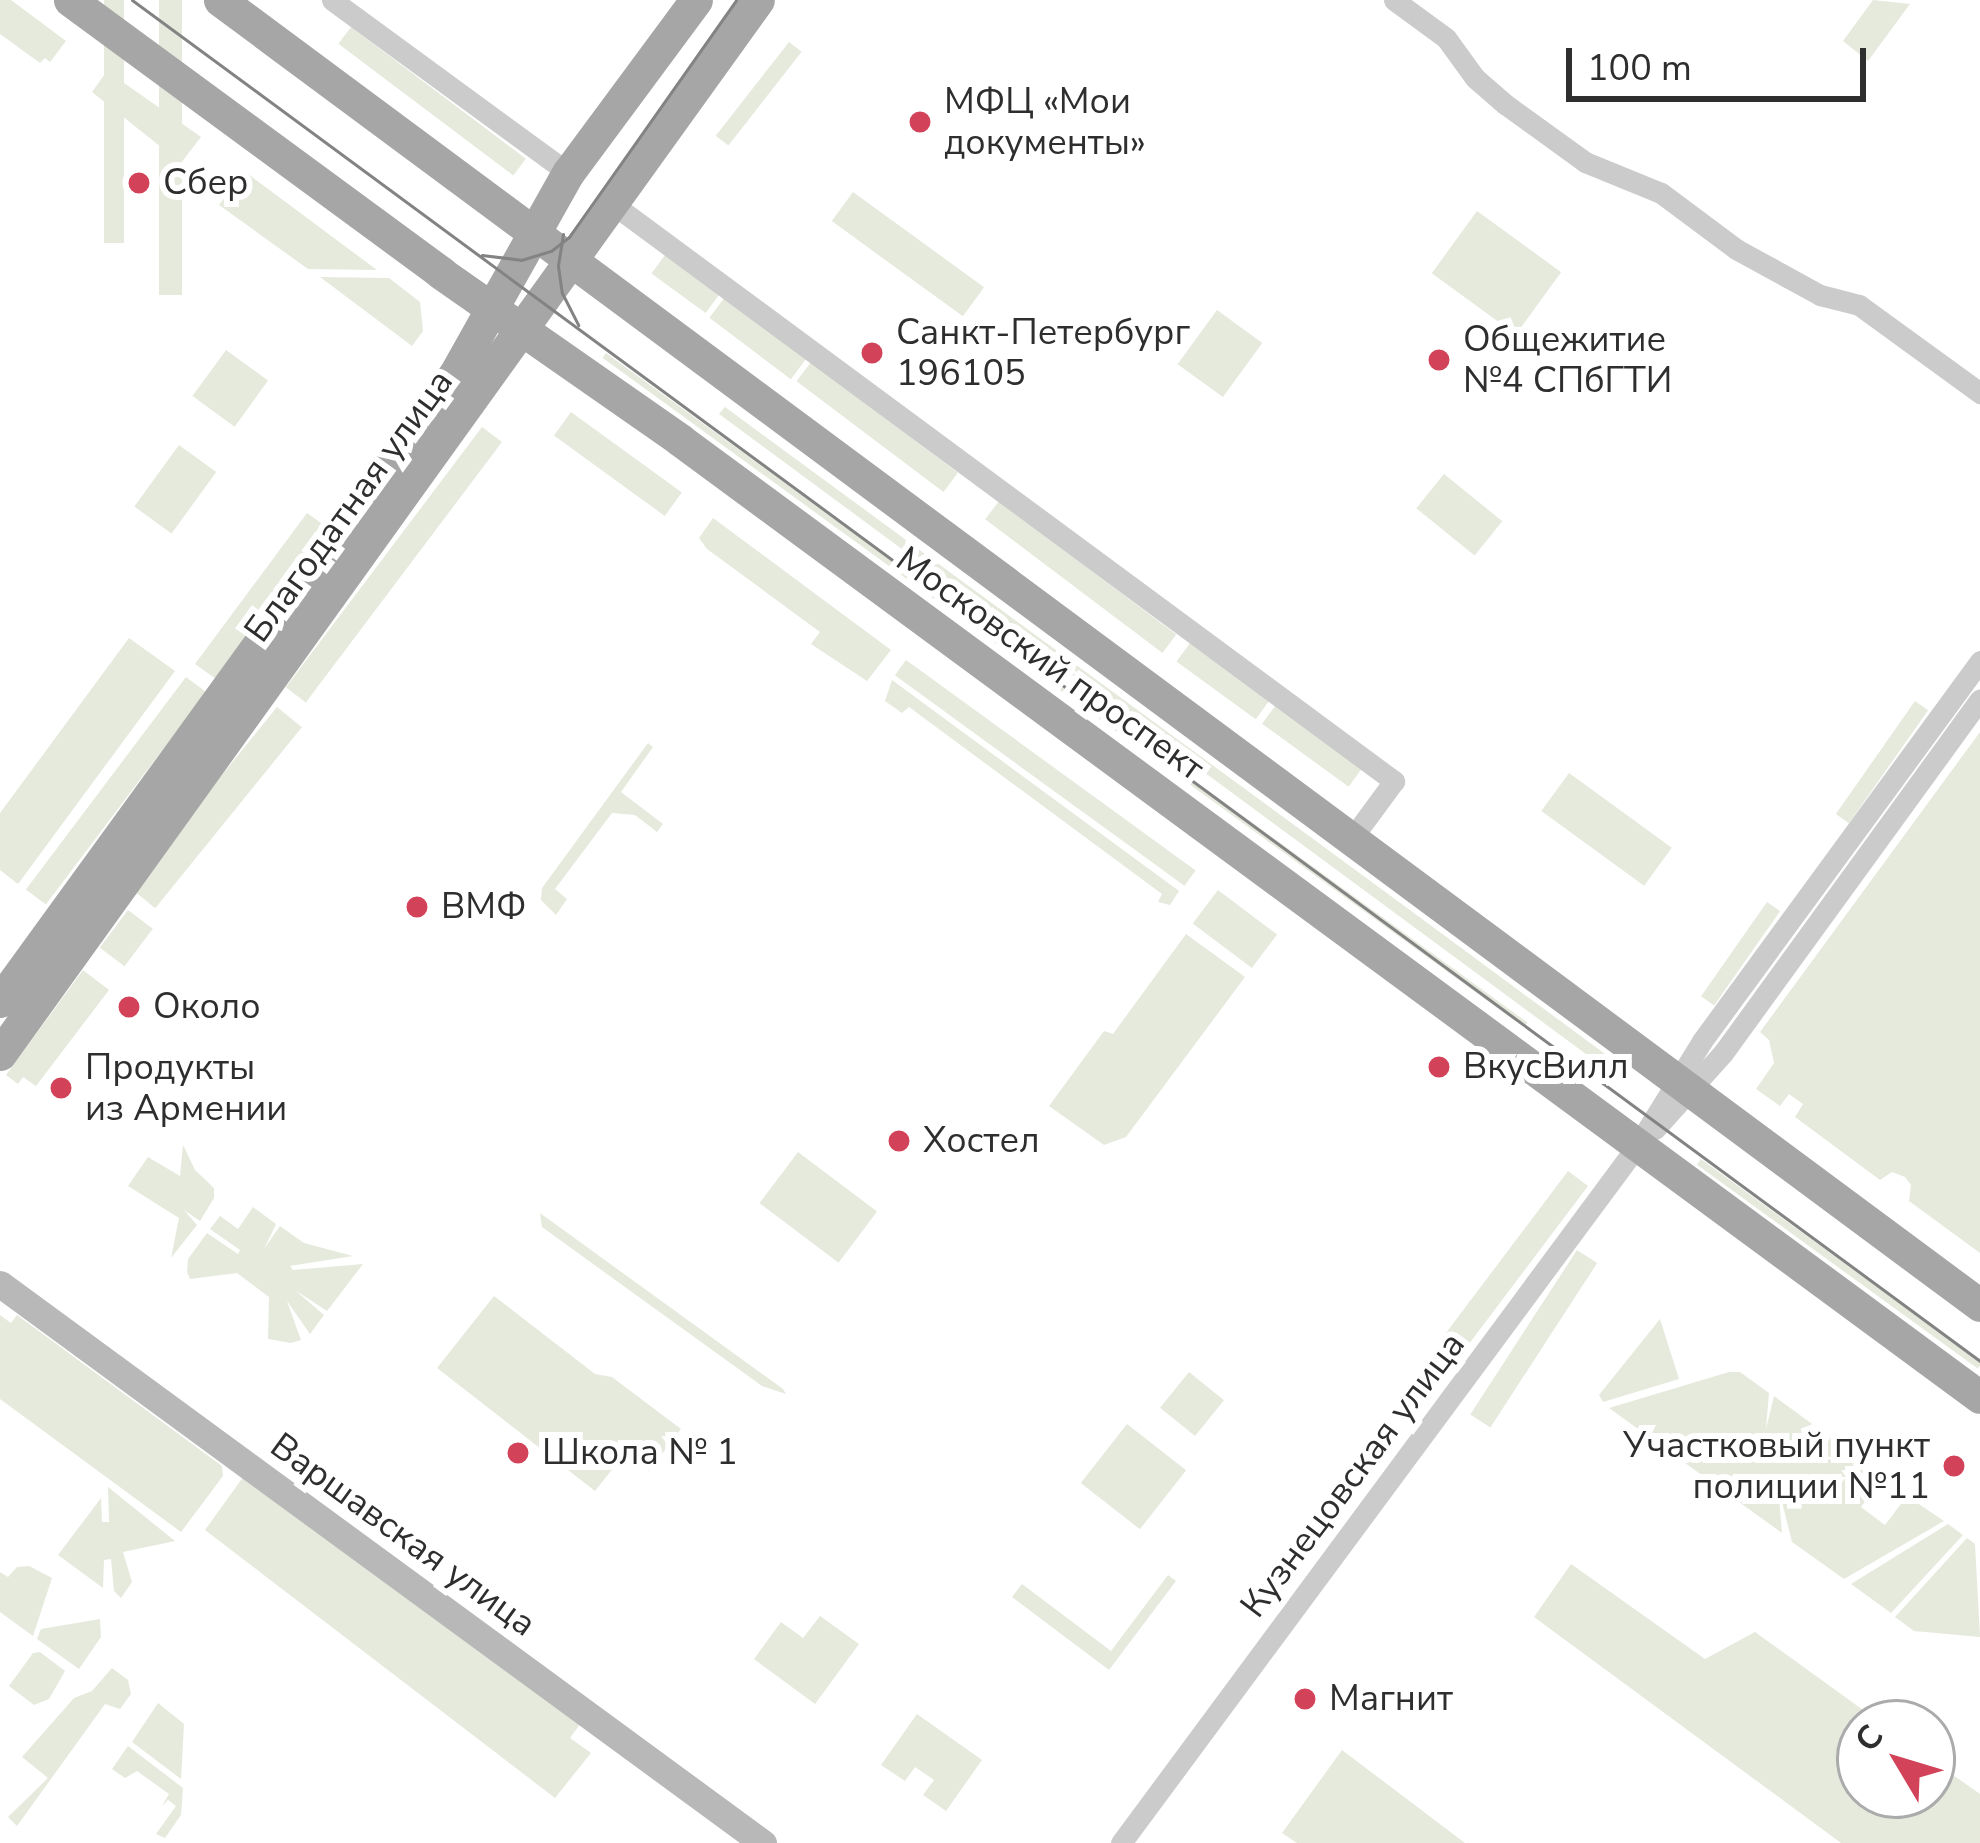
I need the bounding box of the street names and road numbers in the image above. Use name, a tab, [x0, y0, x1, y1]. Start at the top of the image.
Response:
street label: Благодатная улица	[236, 361, 462, 651]
street label: Московский проспект	[888, 538, 1212, 790]
street label: Кузнецовская улица	[1232, 1324, 1474, 1626]
street label: Варшавская улица	[262, 1424, 544, 1646]

